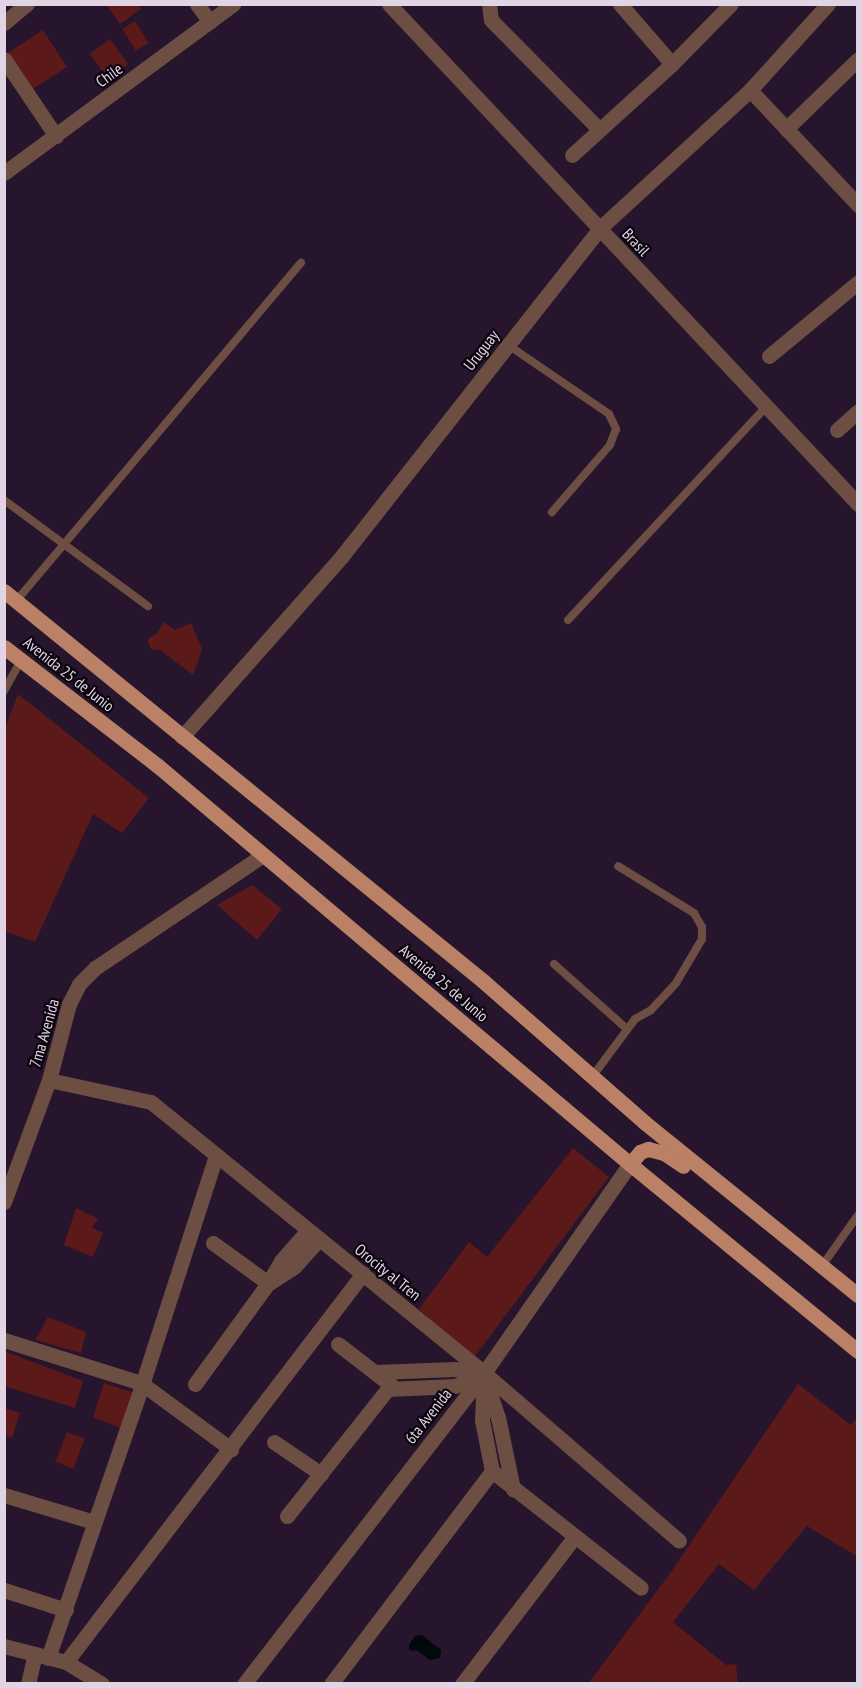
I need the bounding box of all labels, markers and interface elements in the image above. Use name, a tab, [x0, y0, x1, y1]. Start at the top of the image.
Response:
street label: Chile	[92, 59, 126, 91]
street label: Brasil	[618, 224, 654, 260]
street label: Uruguay	[459, 326, 503, 374]
street label: Avenida 25 de Junio	[20, 633, 118, 715]
street label: Avenida 25 de Junio	[396, 940, 492, 1026]
street label: 7ma Avenida	[25, 996, 63, 1070]
street label: Orocity al Tren	[351, 1239, 425, 1305]
street label: 6ta Avenida	[400, 1384, 456, 1448]

